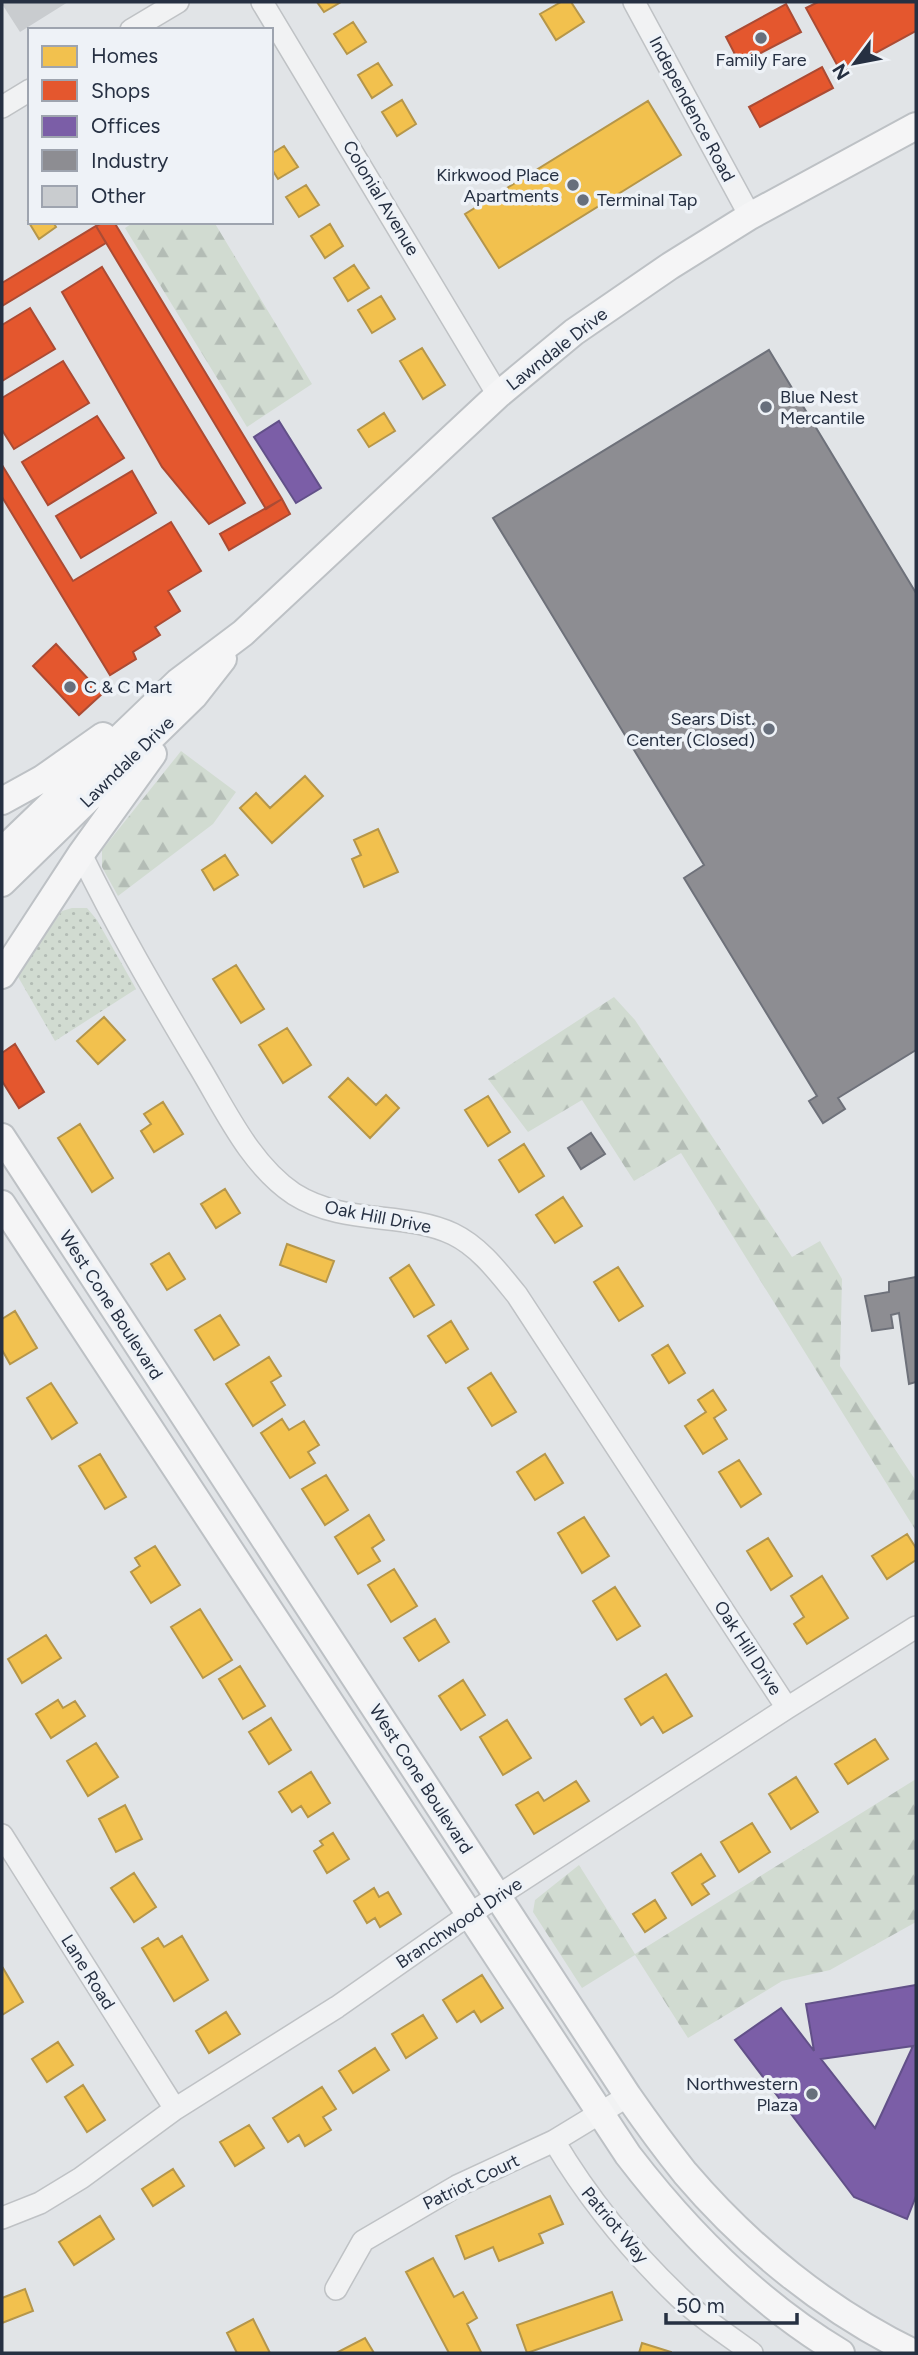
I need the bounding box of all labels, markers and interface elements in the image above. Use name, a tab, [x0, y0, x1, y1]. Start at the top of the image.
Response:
legend	[28, 28, 273, 224]
north arrow	[820, 28, 890, 98]
marker: Family Fare	[753, 30, 769, 46]
street label: Independence Road	[644, 32, 740, 186]
text: Homes	[91, 43, 158, 68]
place label: Family Fare	[716, 49, 807, 71]
text: N	[827, 59, 855, 84]
text: Shops	[91, 78, 150, 103]
text: Offices	[91, 113, 160, 138]
street label: Colonial Avenue	[338, 136, 424, 260]
text: Industry	[91, 148, 168, 173]
place label: Kirkwood Place Apartments	[436, 164, 559, 207]
marker: Kirkwood Place Apartments	[565, 177, 581, 193]
text: Other	[91, 183, 146, 208]
place label: Terminal Tap	[597, 189, 698, 211]
marker: Terminal Tap	[575, 192, 591, 208]
street label: Lawndale Drive	[502, 303, 612, 395]
place label: Blue Nest Mercantile	[780, 386, 865, 429]
marker: Blue Nest Mercantile	[758, 399, 774, 415]
place label: C & C Mart	[84, 676, 172, 698]
marker: C & C Mart	[62, 679, 78, 695]
place label: Sears Dist. Center (Closed)	[626, 708, 755, 751]
street label: Lawndale Drive	[75, 712, 179, 812]
marker: Sears Dist. Center (Closed)	[761, 721, 777, 737]
street label: Oak Hill Drive	[323, 1196, 433, 1238]
street label: West Cone Boulevard	[54, 1226, 168, 1384]
street label: Oak Hill Drive	[709, 1597, 787, 1699]
street label: West Cone Boulevard	[364, 1700, 478, 1858]
street label: Branchwood Drive	[392, 1873, 526, 1973]
street label: Lane Road	[56, 1930, 120, 2014]
place label: Northwestern Plaza	[686, 2073, 798, 2116]
marker: Northwestern Plaza	[804, 2086, 820, 2102]
street label: Patriot Court	[419, 2149, 523, 2215]
street label: Patriot Way	[577, 2182, 654, 2268]
scale bar	[666, 2282, 797, 2326]
text: 50 m	[676, 2293, 725, 2318]

